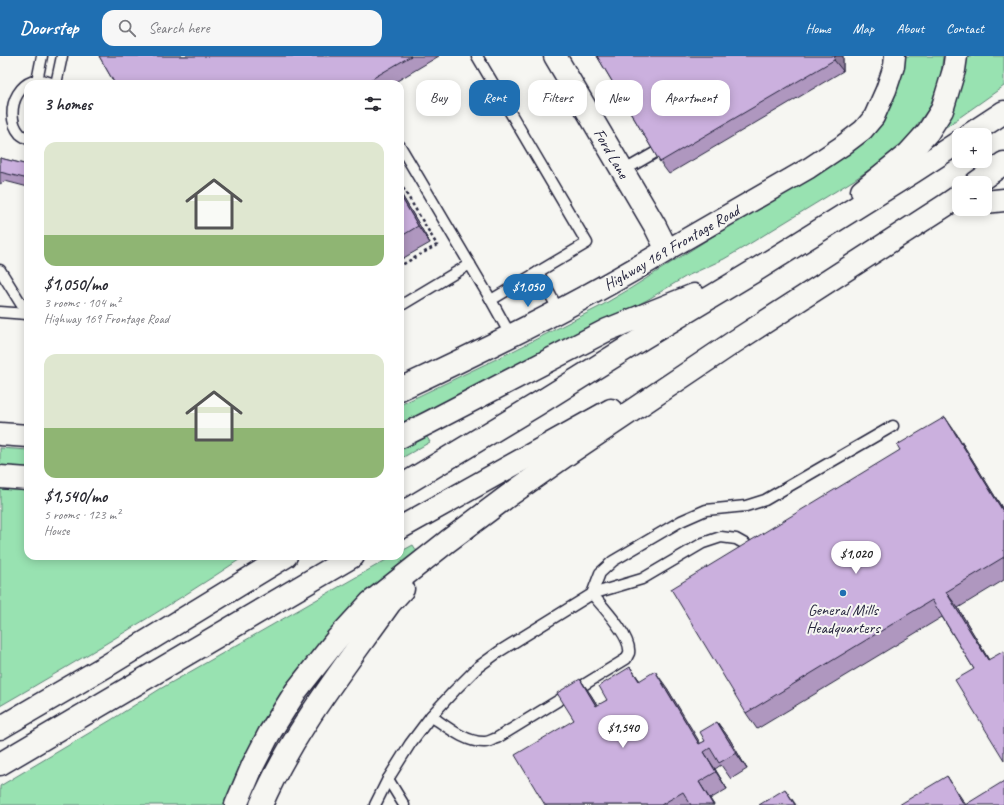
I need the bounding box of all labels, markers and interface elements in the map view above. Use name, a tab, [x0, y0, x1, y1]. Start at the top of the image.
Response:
search box	[102, 10, 382, 46]
text: Doorstep	[20, 16, 78, 40]
icon: search	[116, 17, 138, 39]
text: Search here	[148, 19, 210, 38]
text: Home	[805, 20, 831, 37]
text: Map	[853, 20, 874, 37]
text: About	[896, 20, 924, 37]
text: Contact	[946, 20, 984, 37]
chip: Buy	[416, 80, 461, 116]
chip: Rent	[469, 80, 520, 116]
chip: Filters	[528, 80, 587, 116]
chip: New	[595, 80, 643, 116]
chip: Apartment	[651, 80, 730, 116]
icon: filters	[362, 93, 384, 115]
text: 3 homes	[44, 94, 92, 115]
street label: Ford Lane	[589, 125, 634, 183]
map controls	[952, 128, 992, 216]
button: +	[952, 128, 992, 168]
icon: home	[178, 168, 250, 240]
button: −	[952, 176, 992, 216]
street label: Highway 169 Frontage Road	[600, 199, 745, 295]
text: $1,050/mo	[44, 274, 107, 295]
pin: $1,050	[495, 274, 561, 308]
text: $1,050	[512, 279, 544, 295]
text: 3 rooms · 104 m²	[44, 295, 120, 311]
text: Highway 169 Frontage Road	[44, 311, 169, 327]
icon: home	[178, 380, 250, 452]
text: $1,540/mo	[44, 486, 107, 507]
text: 5 rooms · 123 m²	[44, 507, 120, 523]
text: House	[44, 523, 69, 539]
pin: $1,020	[823, 541, 889, 575]
text: $1,020	[840, 546, 872, 562]
marker: General Mills Headquarters	[838, 588, 848, 598]
place label: General Mills Headquarters	[806, 600, 881, 638]
pin: $1,540	[590, 715, 656, 749]
text: $1,540	[607, 720, 639, 736]

